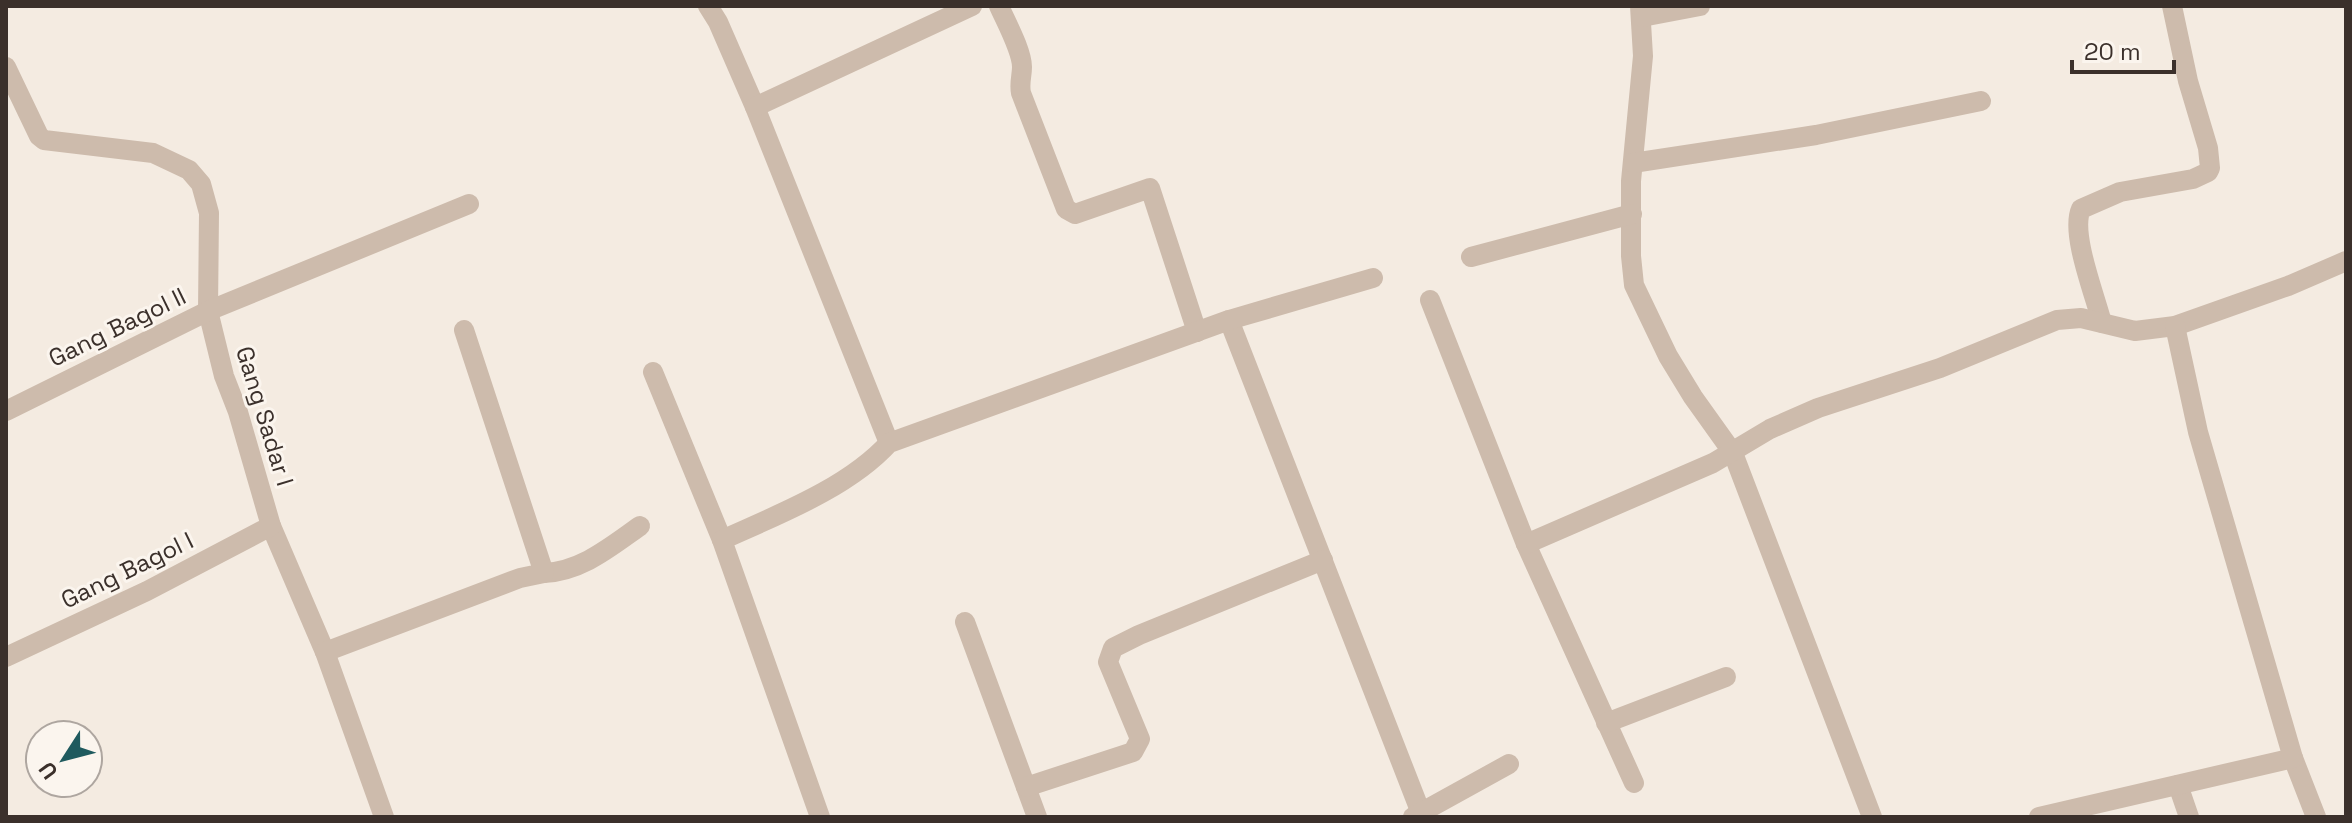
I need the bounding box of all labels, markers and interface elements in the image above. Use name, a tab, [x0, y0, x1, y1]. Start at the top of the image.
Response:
scale bar	[2072, 24, 2174, 74]
text: 20 m	[2084, 36, 2141, 67]
street label: Gang Bagol II	[43, 280, 191, 374]
street label: Gang Sadar I	[229, 342, 301, 490]
street label: Gang Bagol I	[56, 525, 198, 615]
north arrow	[24, 719, 104, 799]
text: U	[32, 757, 63, 785]

